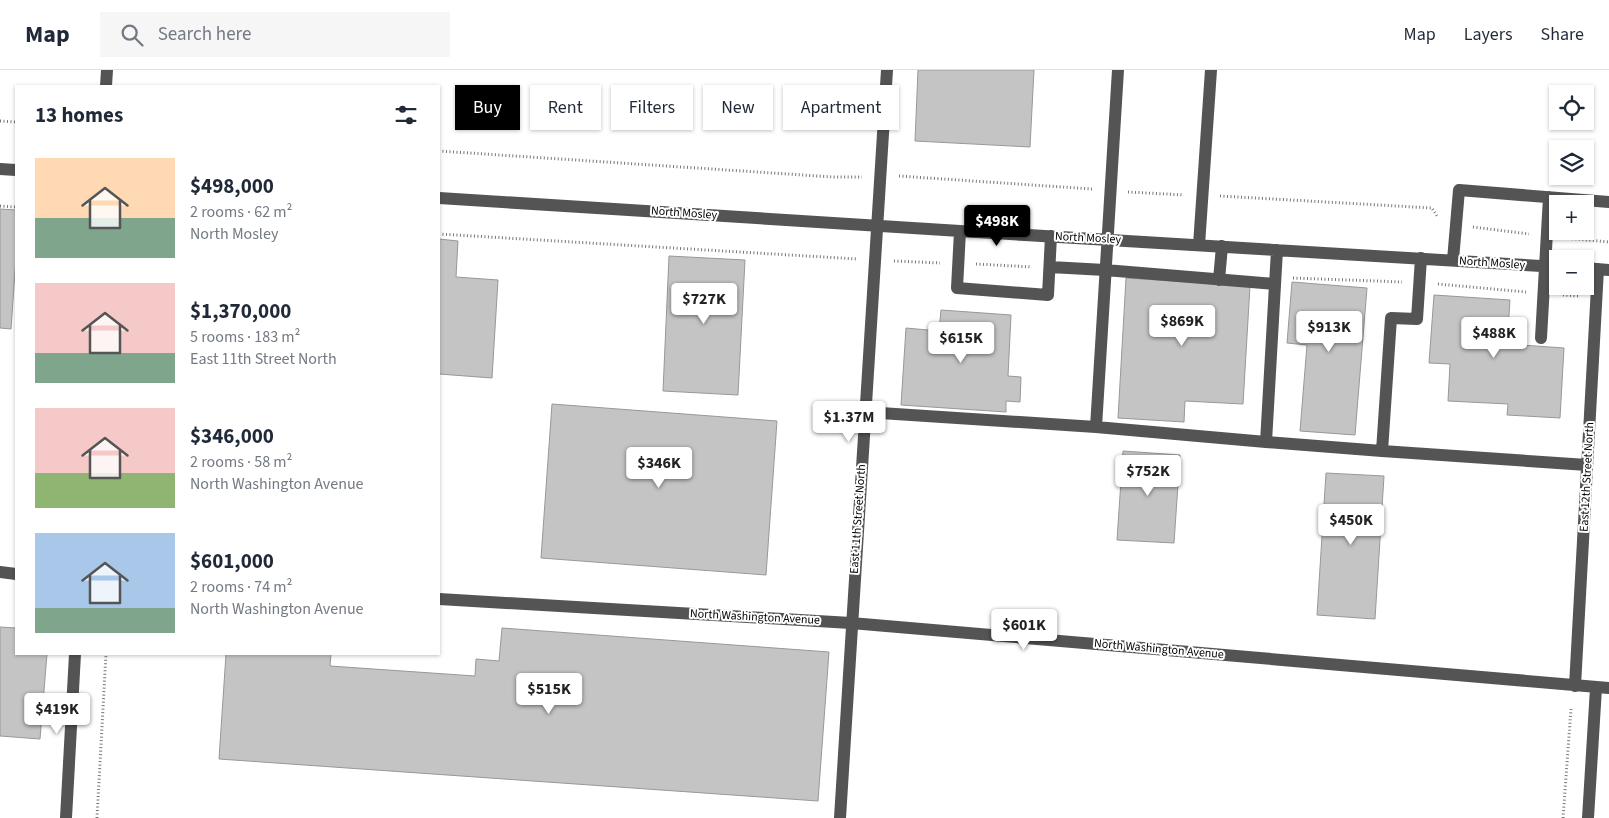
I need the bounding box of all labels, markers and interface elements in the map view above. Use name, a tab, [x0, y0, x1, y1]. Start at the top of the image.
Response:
search box	[100, 12, 450, 57]
text: Map	[25, 17, 70, 52]
icon: search	[118, 21, 146, 49]
text: Search here	[158, 21, 251, 48]
text: Map	[1404, 22, 1436, 47]
text: Layers	[1464, 22, 1513, 47]
text: Share	[1541, 22, 1584, 47]
chip: Buy	[455, 85, 520, 130]
chip: Rent	[530, 85, 601, 130]
chip: Filters	[611, 85, 693, 130]
chip: New	[703, 85, 773, 130]
chip: Apartment	[783, 85, 899, 130]
map controls	[1549, 85, 1594, 295]
button: locate	[1549, 85, 1594, 130]
text: 13 homes	[35, 100, 123, 130]
icon: filters	[392, 101, 420, 129]
button: layers	[1549, 140, 1594, 185]
text: $498,000	[190, 171, 274, 201]
icon: home	[75, 178, 135, 238]
button: +	[1549, 195, 1594, 240]
text: 2 rooms · 62 m²	[190, 201, 292, 223]
street label: North Mosley	[650, 202, 718, 224]
pin: $498K	[962, 204, 1032, 247]
text: $498K	[975, 210, 1019, 232]
text: North Mosley	[190, 223, 278, 245]
street label: North Mosley	[1054, 228, 1122, 248]
button: −	[1549, 250, 1594, 295]
street label: North Mosley	[1458, 252, 1526, 274]
pin: $727K	[669, 282, 739, 325]
text: $727K	[682, 288, 726, 310]
text: $1,370,000	[190, 296, 291, 326]
icon: home	[75, 303, 135, 363]
pin: $869K	[1147, 304, 1217, 347]
text: $869K	[1160, 310, 1204, 332]
pin: $913K	[1294, 310, 1364, 353]
text: $913K	[1307, 316, 1351, 338]
pin: $488K	[1459, 316, 1529, 359]
pin: $615K	[926, 322, 996, 364]
text: $488K	[1472, 322, 1516, 344]
text: 5 rooms · 183 m²	[190, 326, 300, 348]
text: $615K	[939, 327, 983, 349]
text: East 11th Street North	[190, 348, 337, 370]
pin: $1.37M	[808, 400, 890, 443]
text: $1.37M	[824, 406, 874, 428]
text: $346,000	[190, 421, 274, 451]
street label: East 12th Street North	[1576, 422, 1598, 532]
icon: home	[75, 428, 135, 488]
pin: $346K	[624, 446, 694, 489]
text: 2 rooms · 58 m²	[190, 451, 292, 473]
text: $346K	[637, 452, 681, 474]
pin: $752K	[1113, 454, 1183, 497]
text: $752K	[1126, 460, 1170, 482]
street label: East 11th Street North	[846, 464, 870, 574]
text: North Washington Avenue	[190, 473, 364, 495]
pin: $450K	[1316, 504, 1386, 546]
text: $450K	[1329, 509, 1373, 531]
text: $601,000	[190, 546, 274, 576]
icon: home	[75, 553, 135, 613]
text: 2 rooms · 74 m²	[190, 576, 292, 598]
text: North Washington Avenue	[190, 598, 364, 620]
street label: North Washington Avenue	[690, 605, 820, 629]
pin: $601K	[989, 608, 1059, 651]
text: $601K	[1002, 614, 1046, 636]
street label: North Washington Avenue	[1093, 635, 1225, 663]
pin: $515K	[514, 672, 584, 715]
text: $515K	[527, 678, 571, 700]
pin: $419K	[22, 692, 92, 735]
text: $419K	[35, 698, 79, 720]

